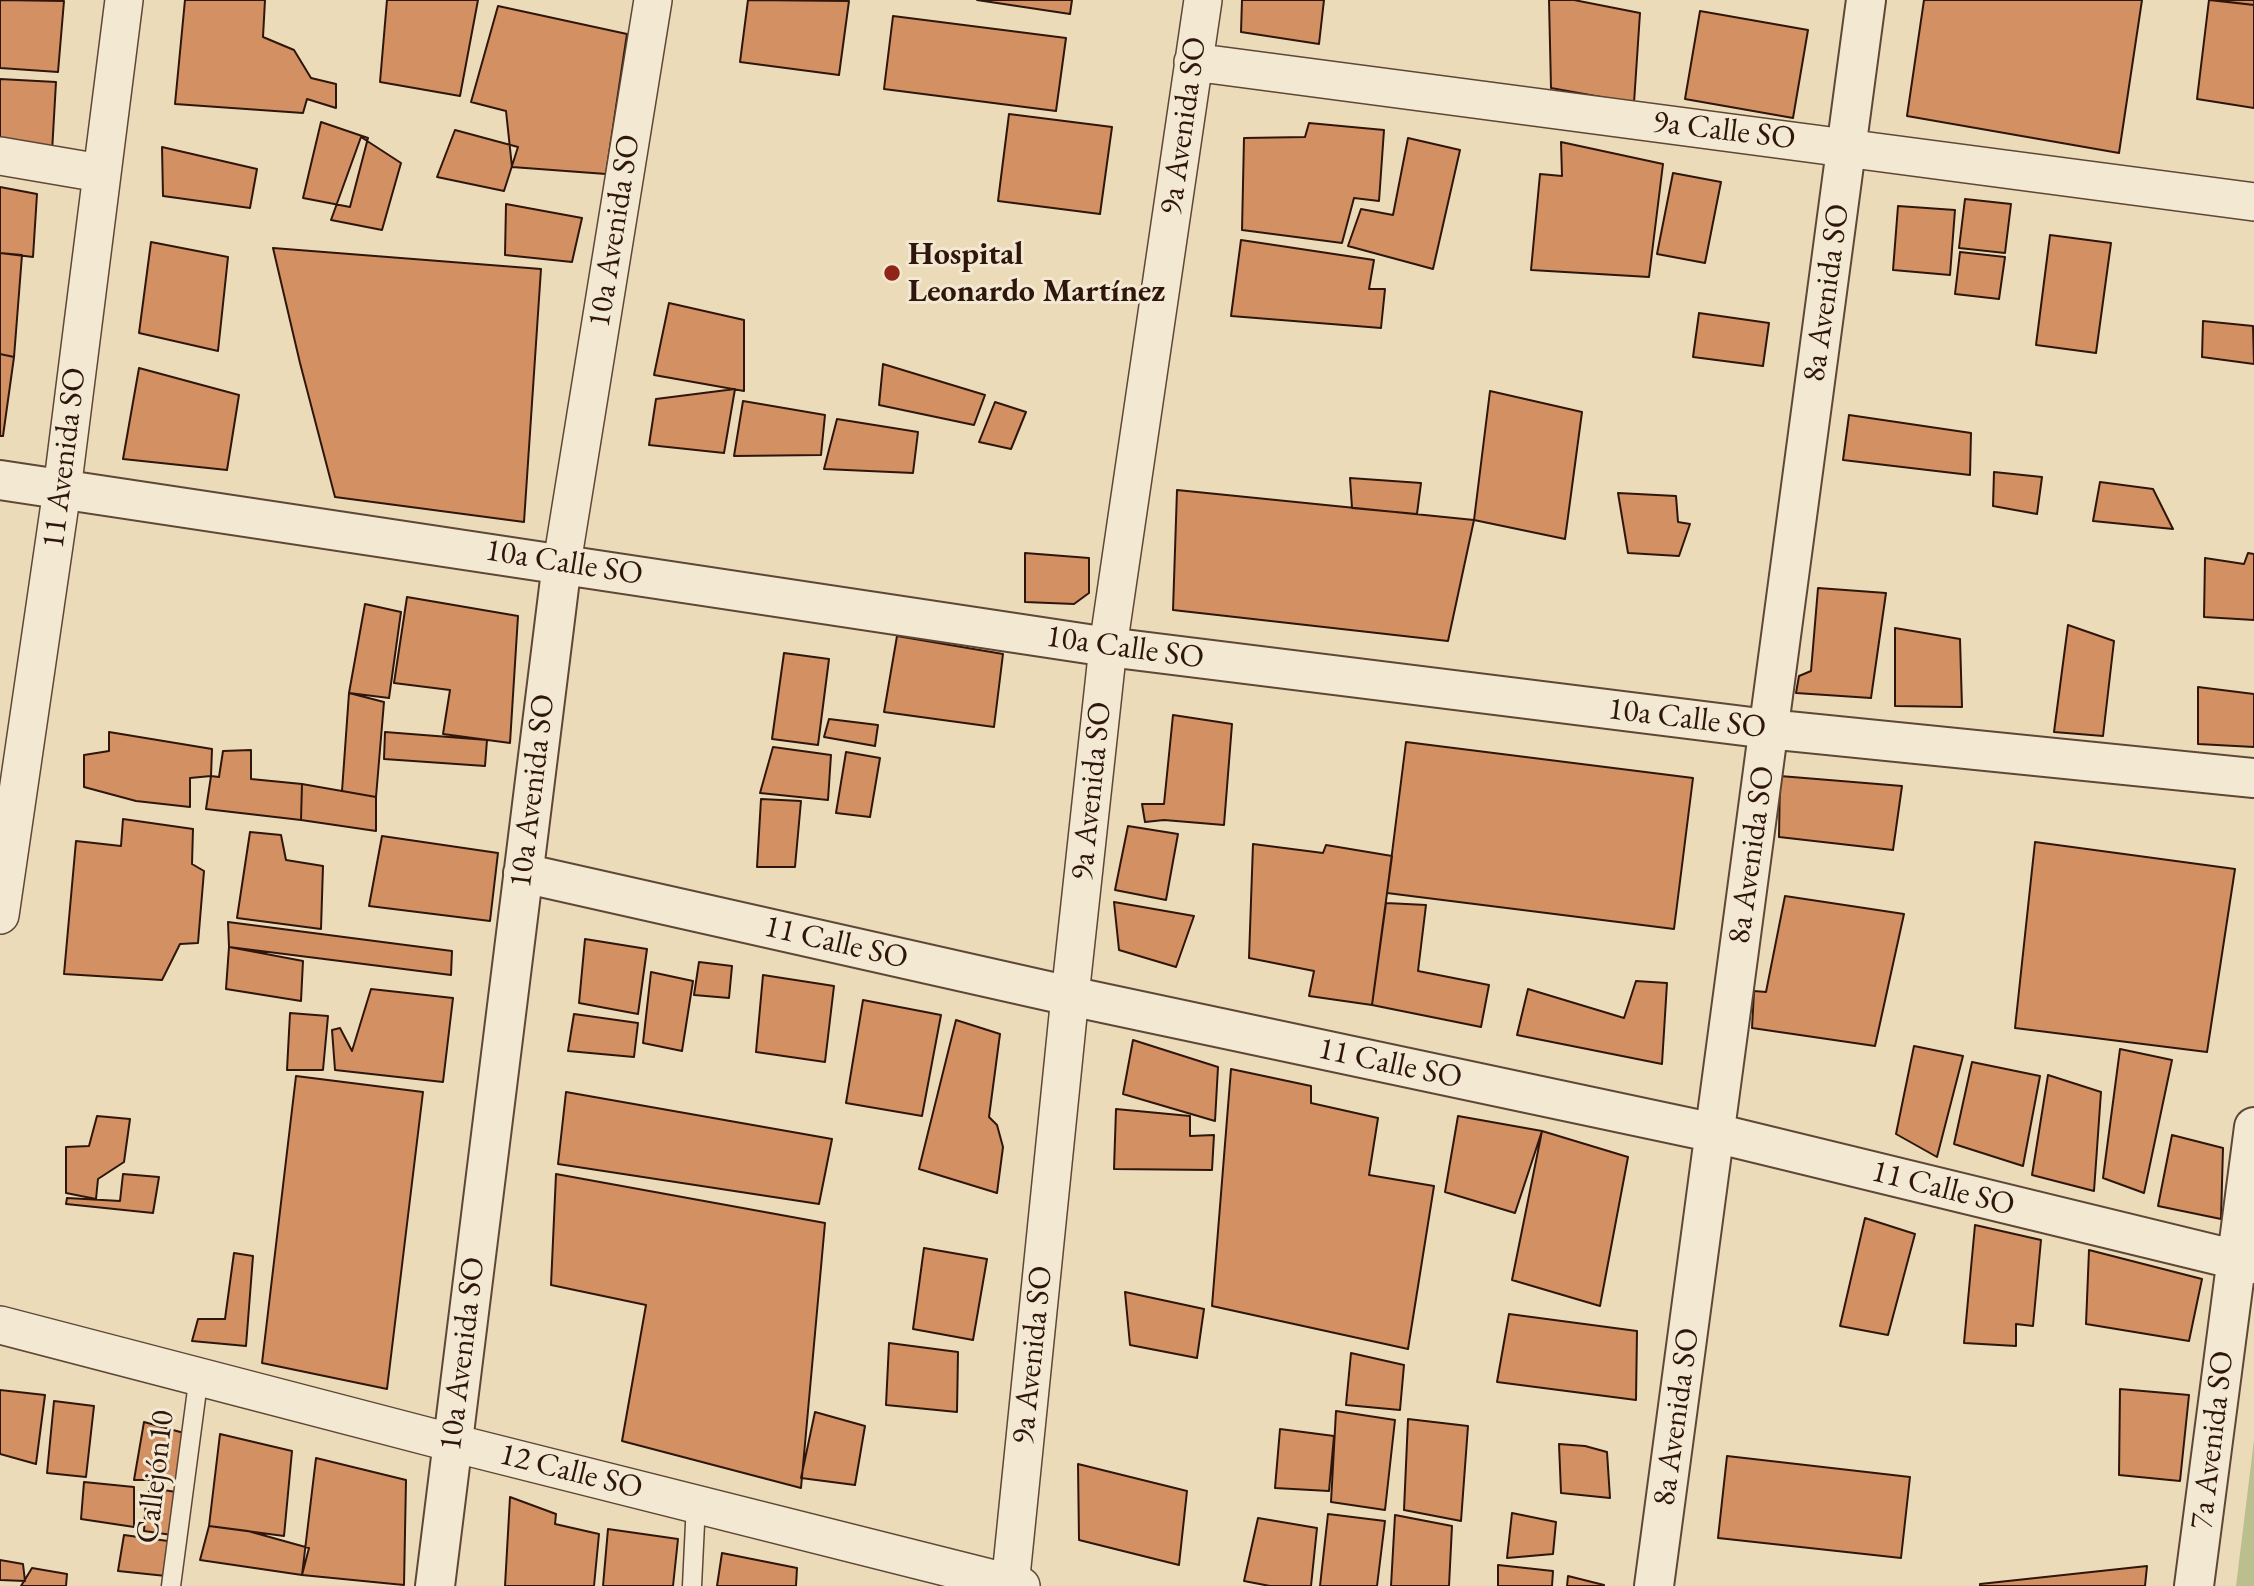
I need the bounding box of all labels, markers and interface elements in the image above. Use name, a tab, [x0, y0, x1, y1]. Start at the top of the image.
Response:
street label: 9a Avenida SO	[1152, 34, 1216, 218]
street label: 9a Calle SO	[1650, 103, 1798, 159]
street label: 10a Avenida SO	[581, 132, 649, 330]
street label: 8a Avenida SO	[1795, 201, 1859, 385]
place label: Hospital Leonardo Martínez	[908, 236, 1165, 311]
marker: Hospital Leonardo Martínez	[882, 263, 902, 283]
street label: 11 Avenida SO	[35, 365, 95, 551]
street label: 10a Calle SO	[483, 532, 645, 594]
street label: 10a Calle SO	[1044, 618, 1206, 678]
street label: 10a Calle SO	[1606, 690, 1768, 748]
street label: 10a Avenida SO	[502, 692, 564, 890]
street label: 9a Avenida SO	[1064, 700, 1120, 882]
street label: 8a Avenida SO	[1720, 763, 1784, 947]
street label: 11 Calle SO	[760, 908, 912, 978]
street label: 11 Calle SO	[1315, 1030, 1465, 1098]
street label: 11 Calle SO	[1867, 1153, 2019, 1225]
street label: 10a Avenida SO	[432, 1255, 494, 1453]
street label: 9a Avenida SO	[1005, 1264, 1061, 1446]
street label: 8a Avenida SO	[1645, 1325, 1709, 1509]
street label: 7a Avenida SO	[2183, 1349, 2243, 1531]
street label: Callejón10	[129, 1408, 183, 1546]
street label: 12 Calle SO	[495, 1436, 647, 1508]

